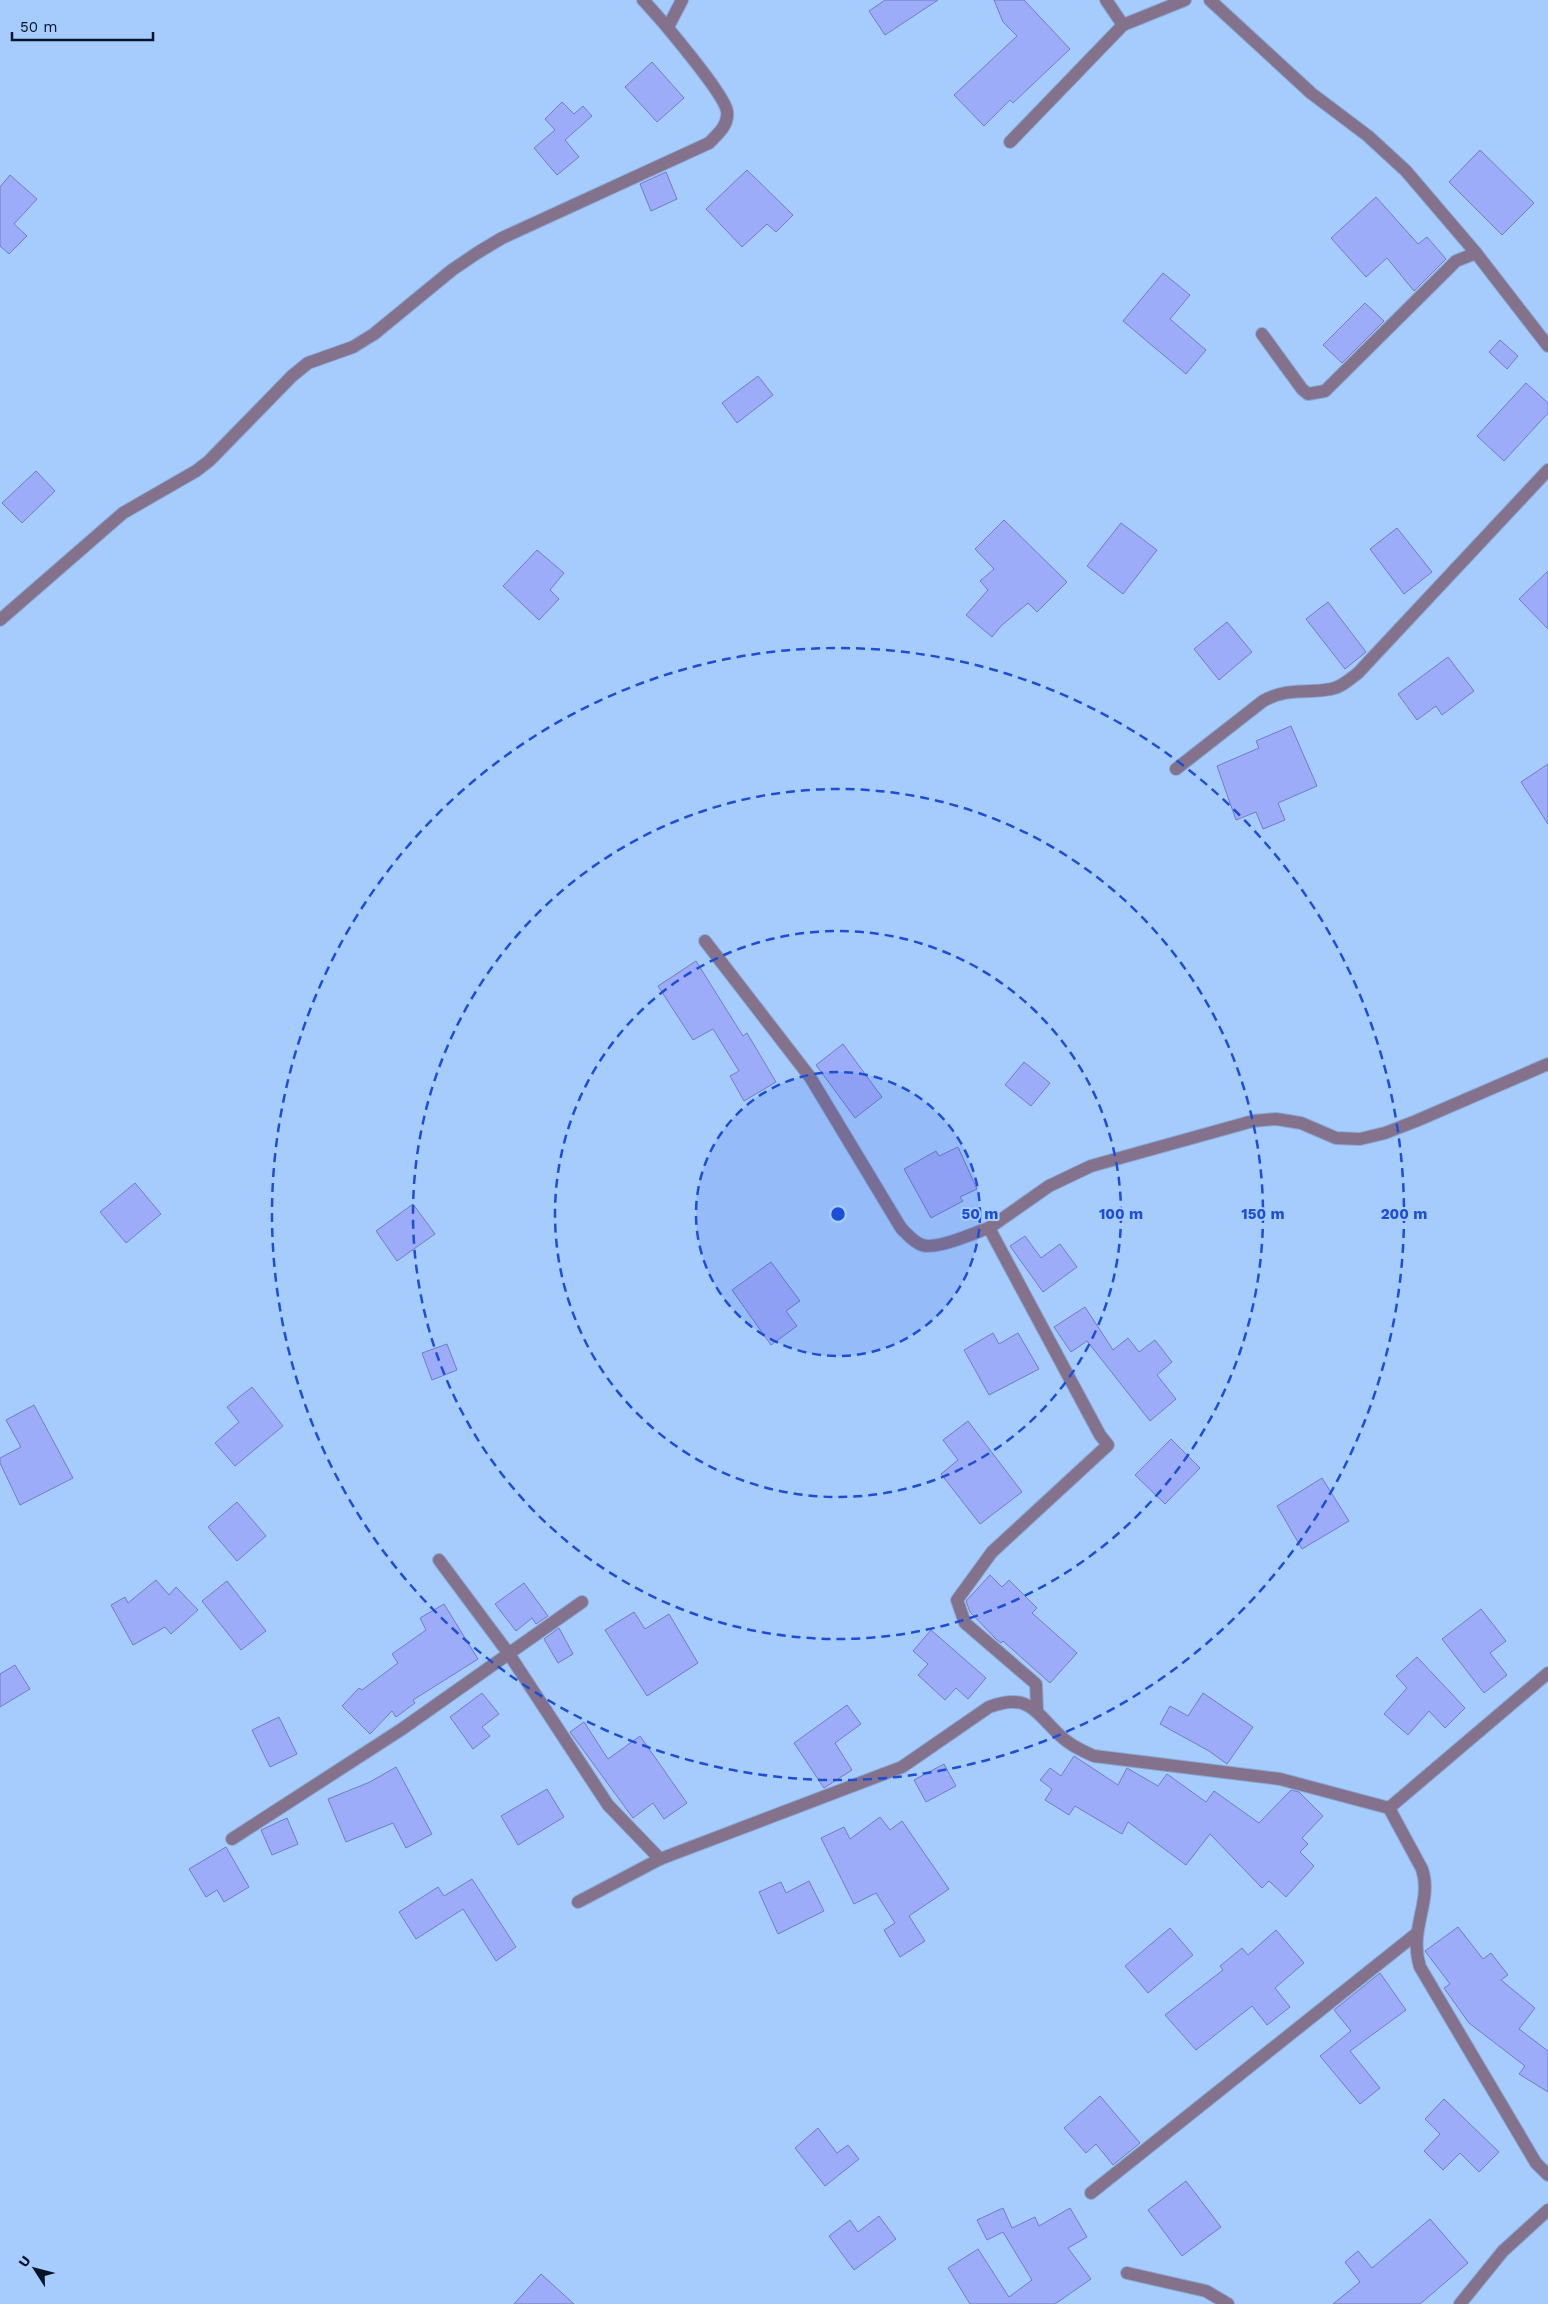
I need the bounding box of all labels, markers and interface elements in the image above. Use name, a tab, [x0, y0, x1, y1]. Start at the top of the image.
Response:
scale bar	[12, 10, 154, 42]
text: 50 m	[20, 18, 57, 36]
centre of rings	[829, 1205, 847, 1223]
text: 50 m	[962, 1205, 998, 1223]
text: 100 m	[1099, 1205, 1143, 1223]
text: 150 m	[1241, 1205, 1285, 1223]
text: 200 m	[1381, 1205, 1427, 1223]
north arrow	[10, 2244, 60, 2294]
text: U	[15, 2253, 34, 2270]

